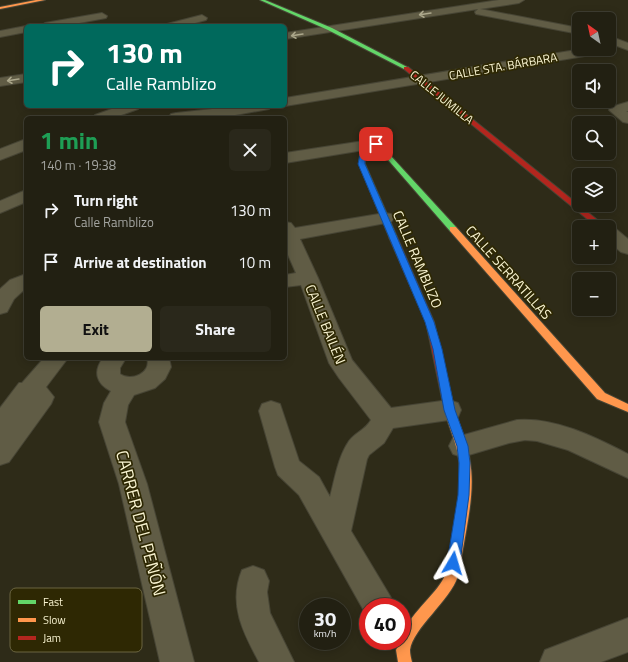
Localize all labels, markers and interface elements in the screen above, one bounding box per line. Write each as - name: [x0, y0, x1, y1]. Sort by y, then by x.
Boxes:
- one-way arrow: [419, 10, 432, 18]
- north arrow: [572, 12, 616, 56]
- map controls: [572, 12, 616, 316]
- text: 130 m: [106, 31, 183, 74]
- one-way arrow: [291, 31, 304, 39]
- icon: right: [40, 40, 92, 92]
- street label: CALLE STA. BÁRBARA: [447, 47, 559, 85]
- button: sound: [572, 64, 616, 108]
- street label: CALLE JUMILLA: [406, 65, 478, 129]
- text: Calle Ramblizo: [106, 70, 217, 97]
- one-way arrow: [7, 76, 20, 84]
- button: search: [572, 116, 616, 160]
- text: 1 min: [40, 122, 98, 158]
- pin: [359, 127, 393, 161]
- button: close: [229, 129, 271, 171]
- icon: arrive: [365, 133, 387, 155]
- text: 140 m · 19:38: [40, 155, 116, 175]
- button: layers: [572, 168, 616, 212]
- text: Turn right: [74, 189, 138, 212]
- icon: right: [40, 199, 62, 221]
- text: 130 m: [230, 199, 271, 222]
- street label: CALLE RAMBLIZO: [388, 207, 448, 311]
- text: Calle Ramblizo: [74, 212, 154, 232]
- street label: CALLE SERRATILLAS: [461, 220, 557, 324]
- button: +: [572, 220, 616, 264]
- icon: arrive: [40, 251, 62, 273]
- text: Arrive at destination: [74, 251, 207, 274]
- text: 10 m: [238, 251, 271, 274]
- button: −: [572, 272, 616, 316]
- street label: CALLE BAILÉN: [300, 281, 352, 367]
- button: Exit: [40, 306, 152, 352]
- button: Share: [160, 306, 271, 352]
- street label: CARRER DEL PEÑÓN: [109, 447, 173, 599]
- position arrow: [432, 542, 474, 584]
- legend: [10, 588, 142, 652]
- text: Fast: [43, 594, 63, 610]
- speed limit sign: 40: [359, 598, 411, 650]
- text: 30: [314, 603, 336, 634]
- text: Slow: [43, 612, 66, 628]
- text: km/h: [314, 626, 336, 641]
- text: Jam: [43, 630, 61, 646]

